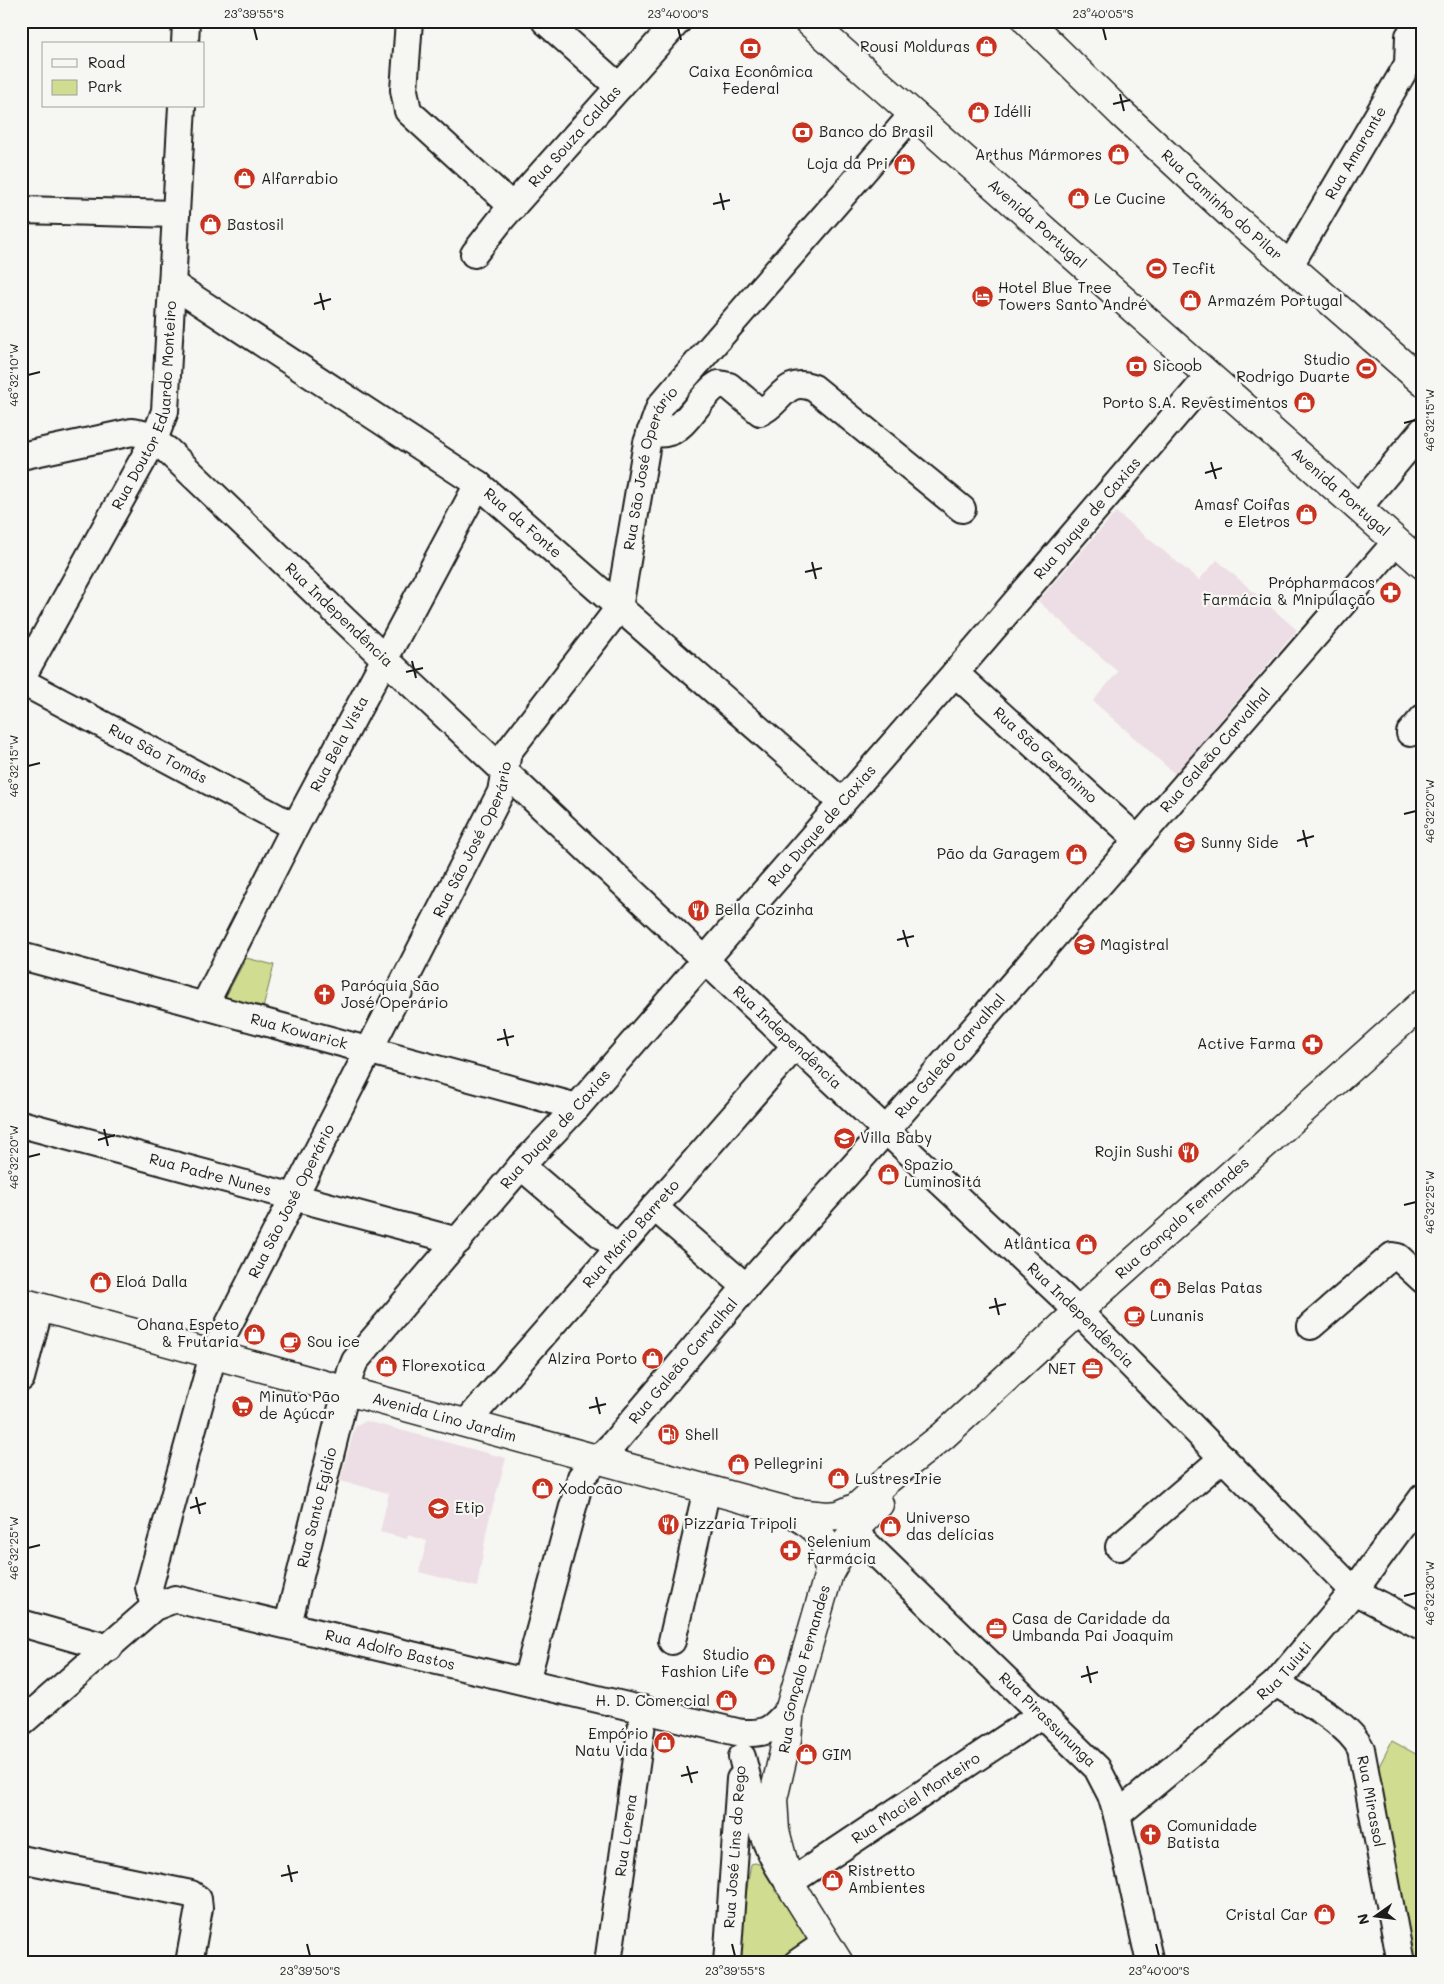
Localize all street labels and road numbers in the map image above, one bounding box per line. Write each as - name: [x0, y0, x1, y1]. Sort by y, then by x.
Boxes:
- street label: Rua Souza Caldas: [523, 81, 625, 191]
- street label: Rua Amarante: [1320, 102, 1390, 203]
- street label: Rua Caminho do Pilar: [1157, 144, 1287, 264]
- street label: Avenida Portugal: [984, 174, 1091, 272]
- street label: Rua Doutor Eduardo Monteiro: [106, 300, 180, 513]
- street label: Rua São José Operário: [618, 382, 682, 552]
- street label: Avenida Portugal: [1288, 442, 1395, 540]
- street label: Rua Duque de Caxias: [1029, 452, 1145, 583]
- street label: Rua da Fonte: [480, 483, 567, 562]
- street label: Rua Independência: [281, 558, 398, 671]
- street label: Rua Galeão Carvalhal: [1155, 683, 1274, 816]
- street label: Rua Bela Vista: [305, 692, 372, 795]
- street label: Rua São Gerônimo: [990, 702, 1102, 807]
- street label: Rua São Tomás: [105, 718, 211, 788]
- street label: Rua São José Operário: [427, 760, 515, 921]
- street label: Rua Duque de Caxias: [763, 760, 880, 890]
- street label: Rua Independência: [729, 981, 847, 1093]
- street label: Rua Galeão Carvalhal: [890, 989, 1009, 1122]
- street label: Rua Kowarick: [248, 1008, 350, 1053]
- street label: Rua Duque de Caxias: [495, 1065, 614, 1192]
- street label: Rua São José Operário: [243, 1120, 339, 1281]
- street label: Rua Padre Nunes: [147, 1148, 274, 1200]
- street label: Rua Gonçalo Fernandes: [1110, 1152, 1253, 1283]
- street label: Rua Mário Barreto: [577, 1175, 683, 1292]
- street label: Rua Independência: [1023, 1258, 1139, 1372]
- street label: Rua Galeão Carvalhal: [624, 1293, 742, 1428]
- street label: Avenida Lino Jardim: [371, 1387, 519, 1446]
- street label: Rua Santo Egidio: [291, 1445, 341, 1570]
- street label: Rua Gonçalo Fernandes: [773, 1582, 834, 1755]
- street label: Rua Adolfo Bastos: [323, 1624, 457, 1674]
- street label: Rua Tuiuti: [1252, 1637, 1316, 1704]
- street label: Rua Pirassununga: [995, 1667, 1101, 1771]
- street label: Rua Maciel Monteiro: [847, 1747, 984, 1848]
- street label: Rua Mirassol: [1353, 1754, 1390, 1849]
- street label: Rua José Lins do Rego: [718, 1765, 750, 1929]
- street label: Rua Lorena: [609, 1792, 641, 1878]

